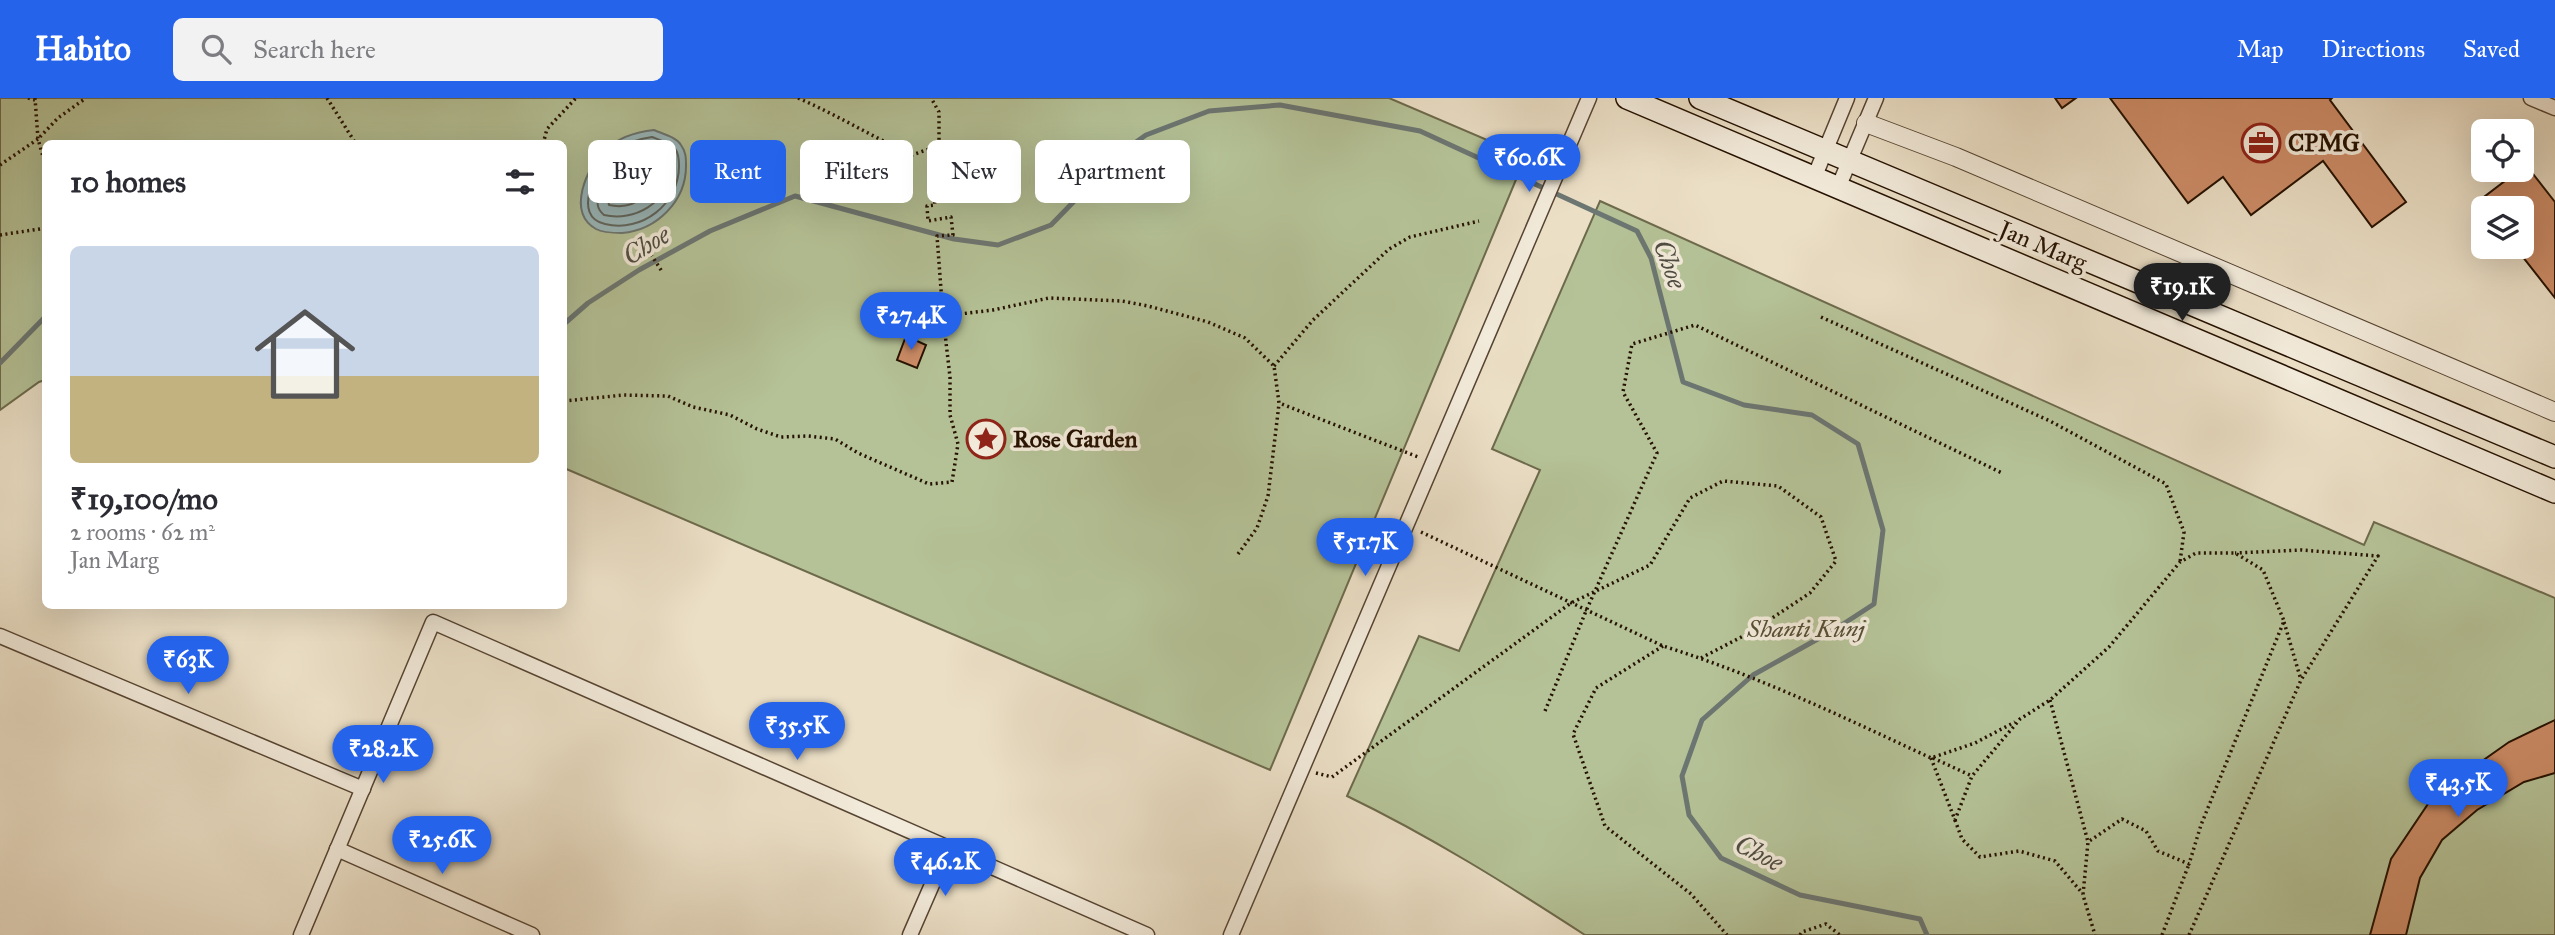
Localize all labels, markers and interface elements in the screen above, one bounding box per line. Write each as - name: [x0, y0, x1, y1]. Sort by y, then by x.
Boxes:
- search box: [173, 18, 663, 81]
- text: Habito: [35, 29, 131, 69]
- icon: search: [197, 30, 235, 68]
- text: Search here: [253, 33, 376, 65]
- text: Map: [2237, 34, 2284, 64]
- text: Directions: [2322, 34, 2425, 64]
- text: Saved: [2463, 34, 2520, 64]
- map controls: [2471, 119, 2534, 259]
- button: locate: [2471, 119, 2534, 182]
- office icon: CPMG: [2240, 122, 2282, 164]
- place label: CPMG: [2288, 128, 2360, 158]
- pin: ₹60.6K: [1472, 134, 1586, 194]
- chip: Buy: [588, 140, 676, 203]
- chip: Rent: [690, 140, 786, 203]
- chip: Filters: [800, 140, 913, 203]
- chip: New: [927, 140, 1021, 203]
- chip: Apartment: [1035, 140, 1190, 203]
- text: ₹60.6K: [1493, 143, 1565, 171]
- icon: filters: [501, 163, 539, 201]
- text: 10 homes: [70, 164, 186, 200]
- button: layers: [2471, 196, 2534, 259]
- street label: Jan Marg: [1992, 213, 2092, 278]
- water label: Choe: [617, 218, 677, 271]
- water label: Choe: [1647, 235, 1694, 294]
- pin: ₹19.1K: [2125, 264, 2239, 323]
- text: ₹19.1K: [2150, 272, 2214, 300]
- icon: home: [242, 291, 368, 417]
- pin: ₹27.4K: [854, 292, 968, 352]
- text: ₹27.4K: [876, 301, 946, 329]
- place icon: Rose Garden: [965, 418, 1007, 460]
- place label: Rose Garden: [1013, 424, 1137, 454]
- text: ₹19,100/mo: [70, 481, 218, 517]
- text: 2 rooms · 62 m²: [70, 518, 215, 546]
- pin: ₹51.7K: [1308, 518, 1422, 578]
- text: ₹51.7K: [1333, 527, 1397, 555]
- text: Jan Marg: [70, 546, 159, 574]
- park label: Shanti Kunj: [1746, 614, 1866, 644]
- pin: ₹63K: [147, 636, 229, 696]
- text: ₹63K: [163, 645, 213, 673]
- pin: ₹35.5K: [740, 702, 854, 762]
- text: ₹35.5K: [765, 711, 829, 739]
- pin: ₹28.2K: [326, 726, 440, 785]
- text: ₹28.2K: [348, 734, 418, 762]
- pin: ₹43.5K: [2401, 760, 2515, 819]
- text: ₹43.5K: [2425, 768, 2491, 796]
- pin: ₹25.6K: [385, 816, 499, 876]
- text: ₹25.6K: [408, 825, 476, 853]
- water label: Choe: [1730, 828, 1789, 879]
- pin: ₹46.2K: [888, 838, 1002, 898]
- text: ₹46.2K: [910, 847, 980, 875]

